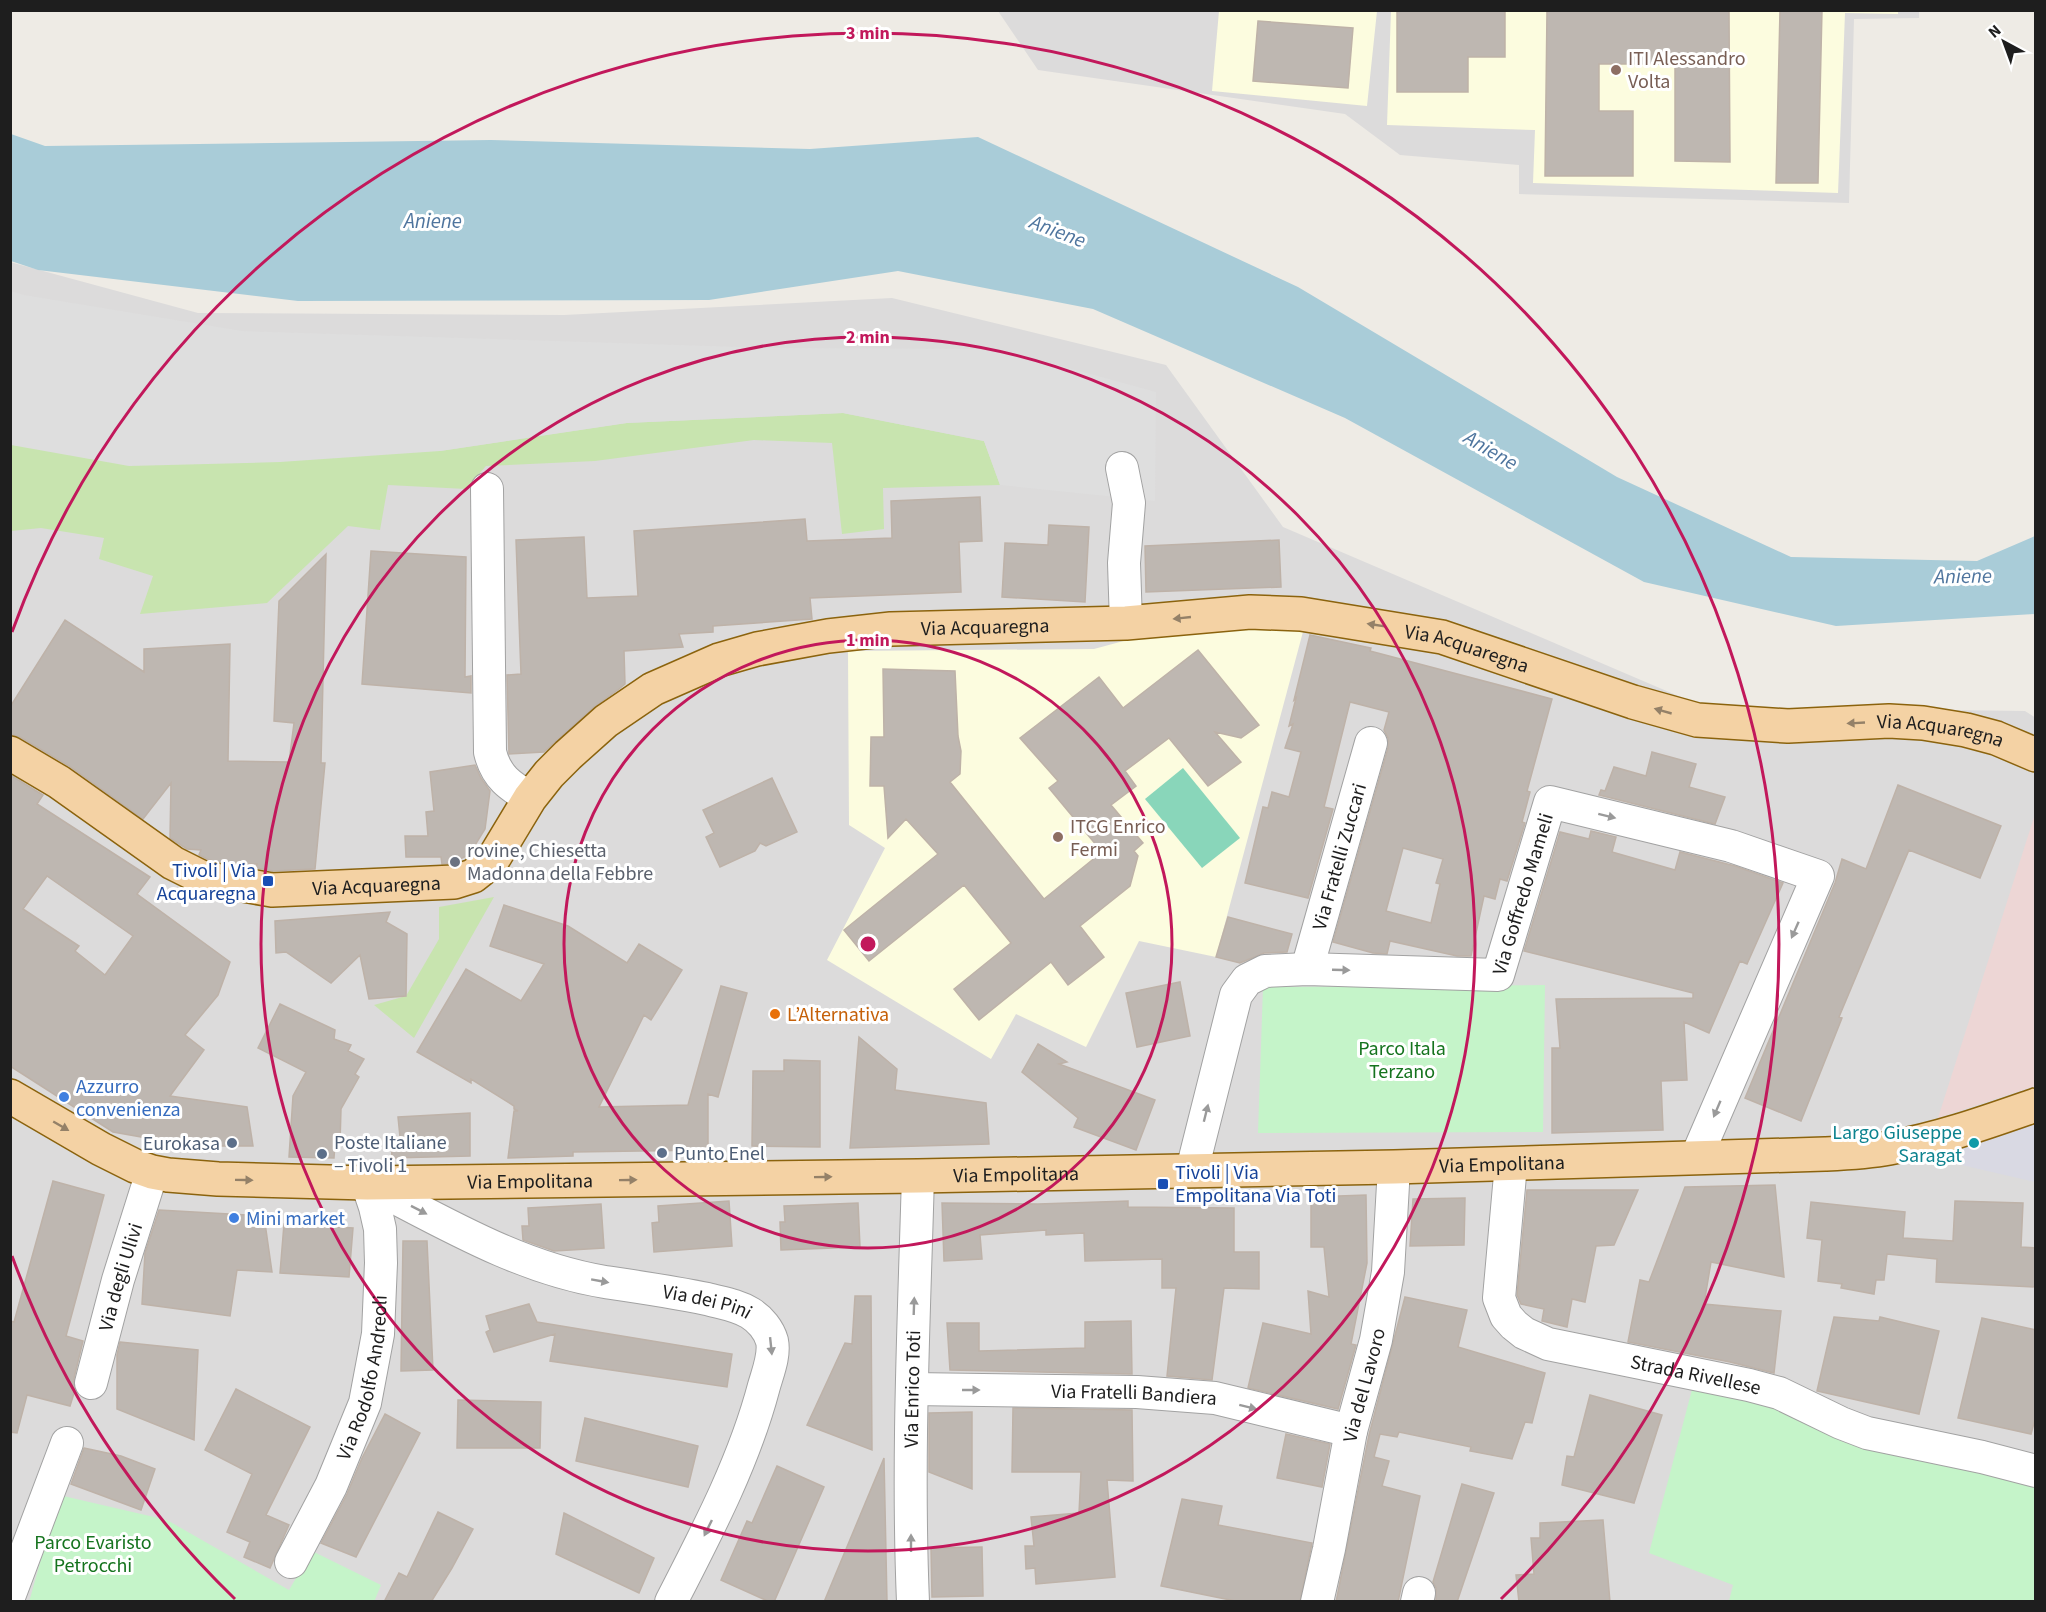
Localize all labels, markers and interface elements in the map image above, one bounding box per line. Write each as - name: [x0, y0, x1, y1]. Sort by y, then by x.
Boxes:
- north arrow: [1974, 12, 2034, 72]
- text: N: [1984, 20, 2006, 43]
- text: 3 min: [846, 21, 890, 46]
- place label: ITI Alessandro Volta: [1628, 45, 1746, 96]
- marker: ITI Alessandro Volta: [1609, 63, 1623, 77]
- water label: Aniene: [402, 206, 462, 236]
- water label: Aniene: [1024, 206, 1090, 255]
- text: 2 min: [846, 325, 890, 350]
- water label: Aniene: [1457, 422, 1524, 477]
- water label: Aniene: [1932, 560, 1992, 592]
- street label: Via Acquaregna: [921, 612, 1050, 643]
- one-way arrow: [1172, 613, 1191, 623]
- street label: Via Acquaregna: [1403, 618, 1532, 681]
- one-way arrow: [1366, 620, 1385, 629]
- text: 1 min: [846, 628, 890, 653]
- one-way arrow: [1654, 706, 1672, 715]
- street label: Via Acquaregna: [1876, 708, 2008, 755]
- one-way arrow: [1847, 719, 1866, 728]
- street label: Via Fratelli Zuccari: [1306, 780, 1374, 933]
- street label: Via Goffredo Mameli: [1486, 810, 1561, 979]
- one-way arrow: [1598, 811, 1616, 821]
- place label: ITCG Enrico Fermi: [1070, 813, 1166, 864]
- marker: ITCG Enrico Fermi: [1051, 830, 1065, 844]
- place label: rovine, Chiesetta Madonna della Febbre: [467, 837, 653, 888]
- marker: rovine, Chiesetta Madonna della Febbre: [448, 855, 462, 869]
- place label: Tivoli | Via Acquaregna: [157, 857, 256, 908]
- street label: Via Acquaregna: [312, 870, 441, 903]
- marker: Tivoli | Via Acquaregna: [261, 874, 275, 888]
- one-way arrow: [1790, 921, 1799, 939]
- centre of rings: [858, 934, 878, 954]
- one-way arrow: [1331, 965, 1350, 974]
- place label: L’Alternativa: [787, 1001, 889, 1029]
- marker: L’Alternativa: [768, 1007, 782, 1021]
- park label: Parco Itala Terzano: [1358, 1035, 1446, 1086]
- place label: Azzurro convenienza: [76, 1073, 181, 1124]
- marker: Azzurro convenienza: [57, 1090, 71, 1104]
- one-way arrow: [1712, 1100, 1722, 1118]
- one-way arrow: [1202, 1104, 1211, 1122]
- place label: Largo Giuseppe Saragat: [1832, 1119, 1962, 1170]
- one-way arrow: [53, 1120, 69, 1131]
- place label: Poste Italiane – Tivoli 1: [334, 1129, 447, 1180]
- place label: Eurokasa: [143, 1130, 220, 1158]
- marker: Eurokasa: [225, 1136, 239, 1150]
- marker: Largo Giuseppe Saragat: [1967, 1136, 1981, 1150]
- place label: Punto Enel: [674, 1140, 765, 1168]
- marker: Punto Enel: [655, 1146, 669, 1160]
- marker: Poste Italiane – Tivoli 1: [315, 1147, 329, 1161]
- street label: Via Empolitana: [1439, 1149, 1565, 1181]
- place label: Tivoli | Via Empolitana Via Toti: [1175, 1159, 1336, 1210]
- street label: Via Empolitana: [953, 1160, 1079, 1190]
- street label: Via Empolitana: [467, 1167, 593, 1197]
- one-way arrow: [814, 1173, 833, 1182]
- one-way arrow: [235, 1175, 254, 1185]
- one-way arrow: [619, 1175, 638, 1185]
- marker: Tivoli | Via Empolitana Via Toti: [1156, 1177, 1170, 1191]
- place label: Mini market: [246, 1205, 345, 1233]
- one-way arrow: [411, 1205, 428, 1215]
- marker: Mini market: [227, 1211, 241, 1225]
- street label: Via degli Ulivi: [92, 1220, 150, 1334]
- one-way arrow: [590, 1277, 609, 1286]
- street label: Via dei Pini: [660, 1278, 757, 1326]
- street label: Via Rodolfo Andreoli: [330, 1295, 395, 1464]
- one-way arrow: [910, 1297, 919, 1316]
- street label: Via del Lavoro: [1336, 1326, 1393, 1444]
- street label: Via Enrico Toti: [898, 1330, 928, 1448]
- one-way arrow: [766, 1336, 776, 1355]
- street label: Strada Rivellese: [1628, 1348, 1764, 1403]
- street label: Via Fratelli Bandiera: [1051, 1378, 1218, 1413]
- one-way arrow: [961, 1385, 980, 1395]
- one-way arrow: [1239, 1402, 1258, 1412]
- one-way arrow: [704, 1520, 713, 1537]
- park label: Parco Evaristo Petrocchi: [34, 1529, 152, 1580]
- one-way arrow: [906, 1534, 916, 1553]

